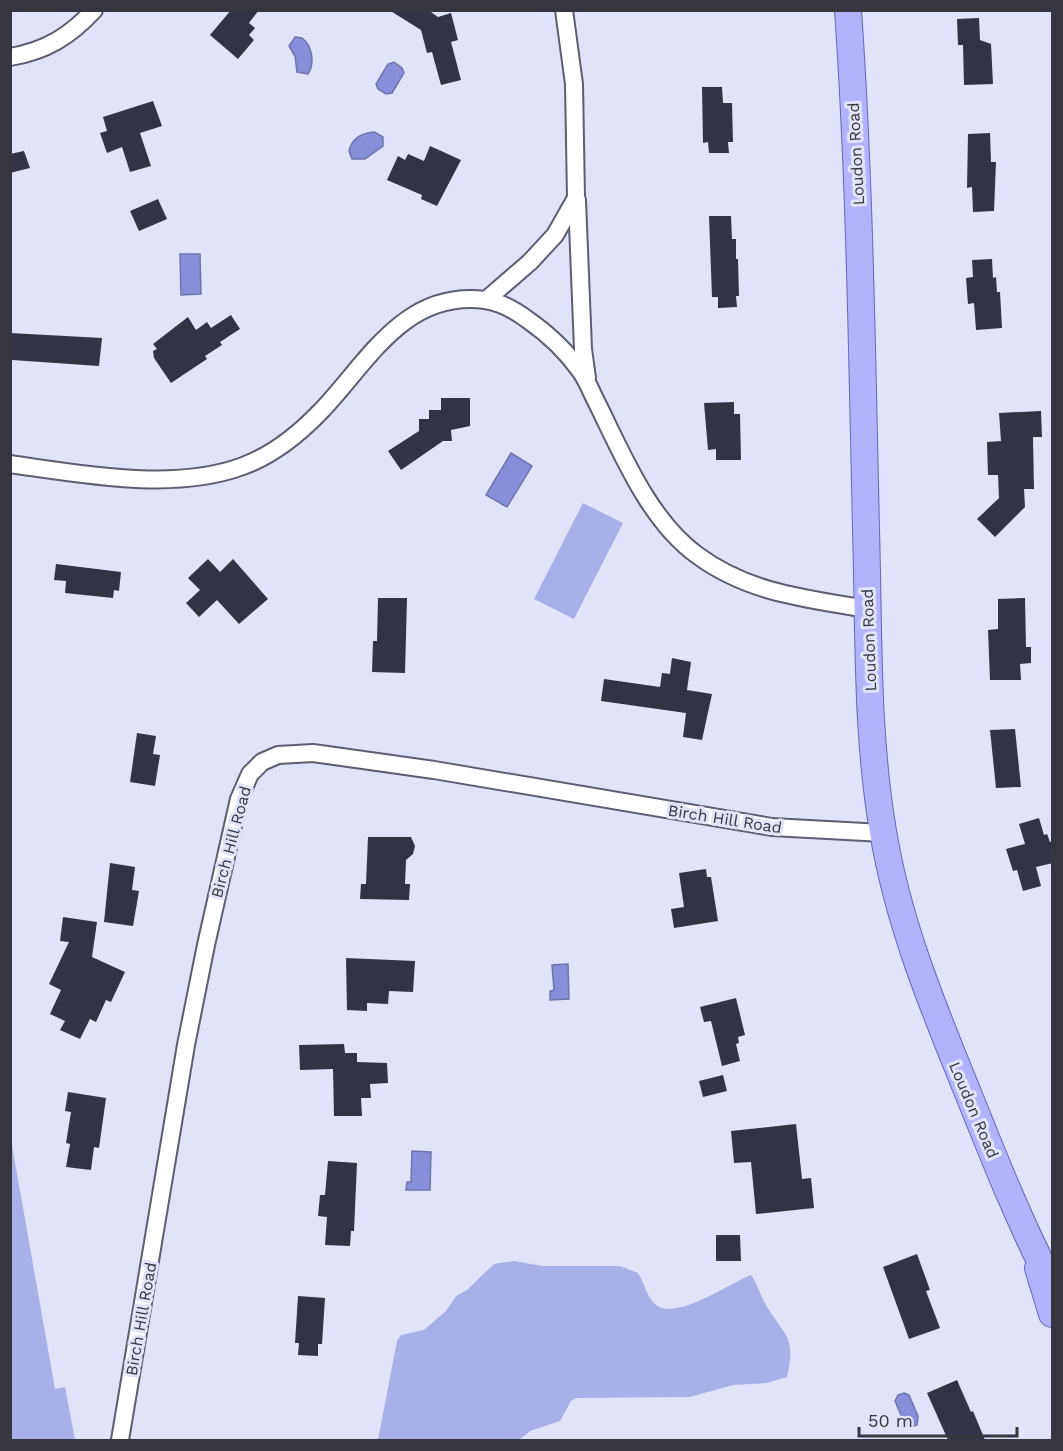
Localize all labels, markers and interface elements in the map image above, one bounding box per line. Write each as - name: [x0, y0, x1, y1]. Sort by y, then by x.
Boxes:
- street label: Loudon Road: [844, 102, 868, 206]
- street label: Loudon Road: [858, 588, 880, 692]
- street label: Birch Hill Road: [207, 784, 255, 900]
- street label: Birch Hill Road: [667, 801, 783, 837]
- street label: Loudon Road: [945, 1059, 1003, 1161]
- street label: Birch Hill Road: [122, 1261, 160, 1377]
- scale bar: [859, 1400, 1016, 1438]
- text: 50 m: [868, 1410, 913, 1431]

